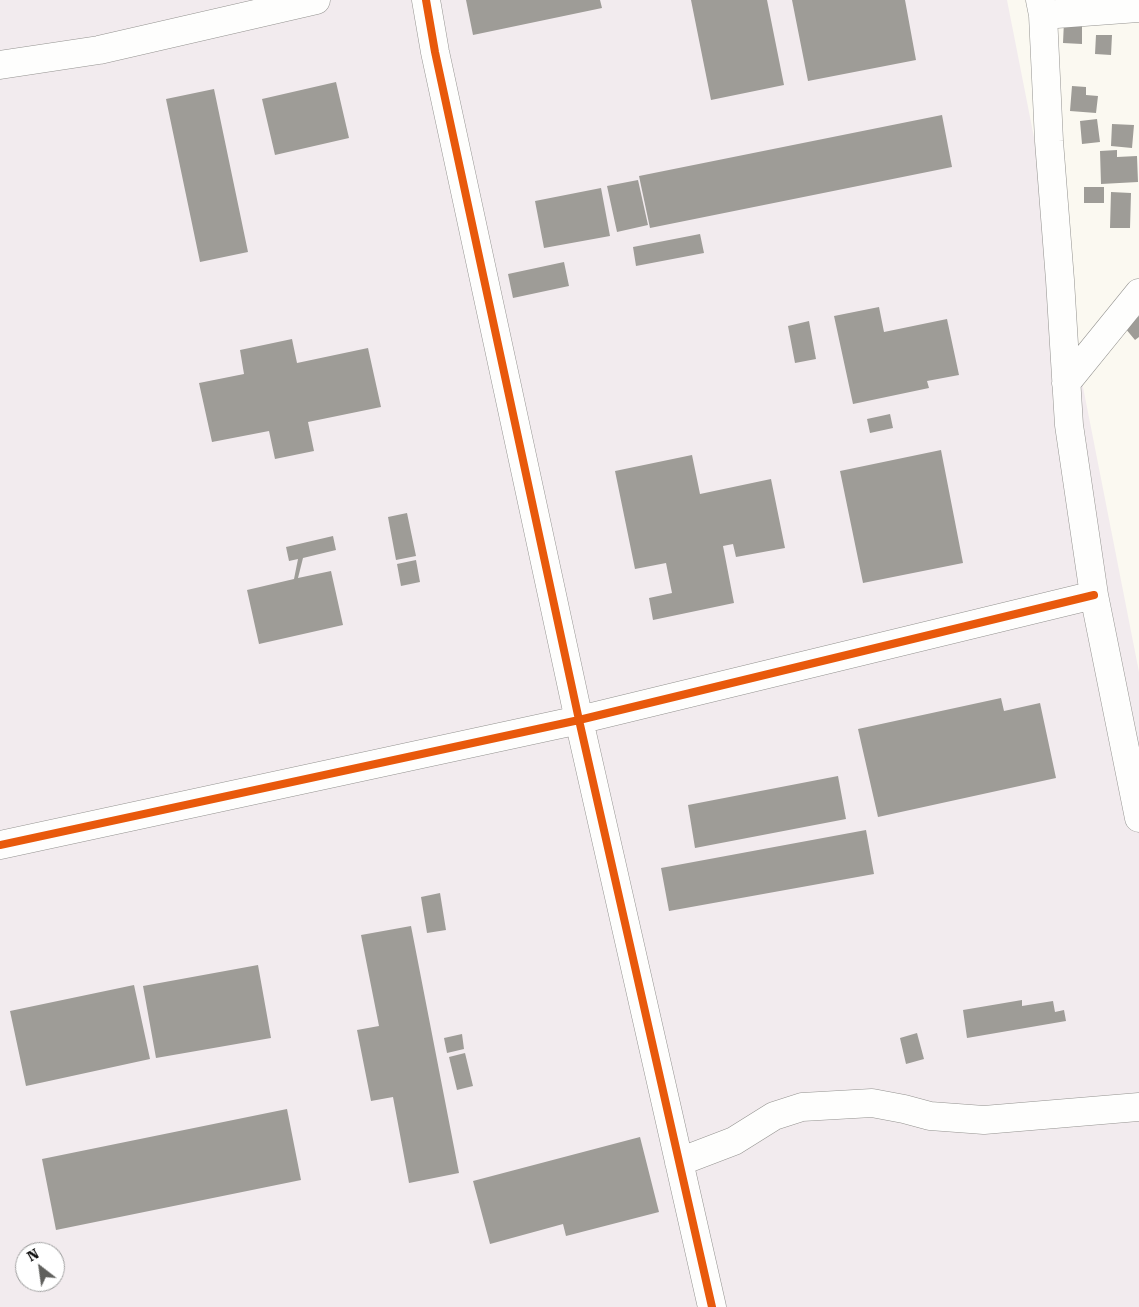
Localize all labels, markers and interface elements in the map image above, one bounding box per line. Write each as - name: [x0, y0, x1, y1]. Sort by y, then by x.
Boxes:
- north arrow: [15, 1242, 65, 1292]
- text: N: [24, 1245, 42, 1264]

